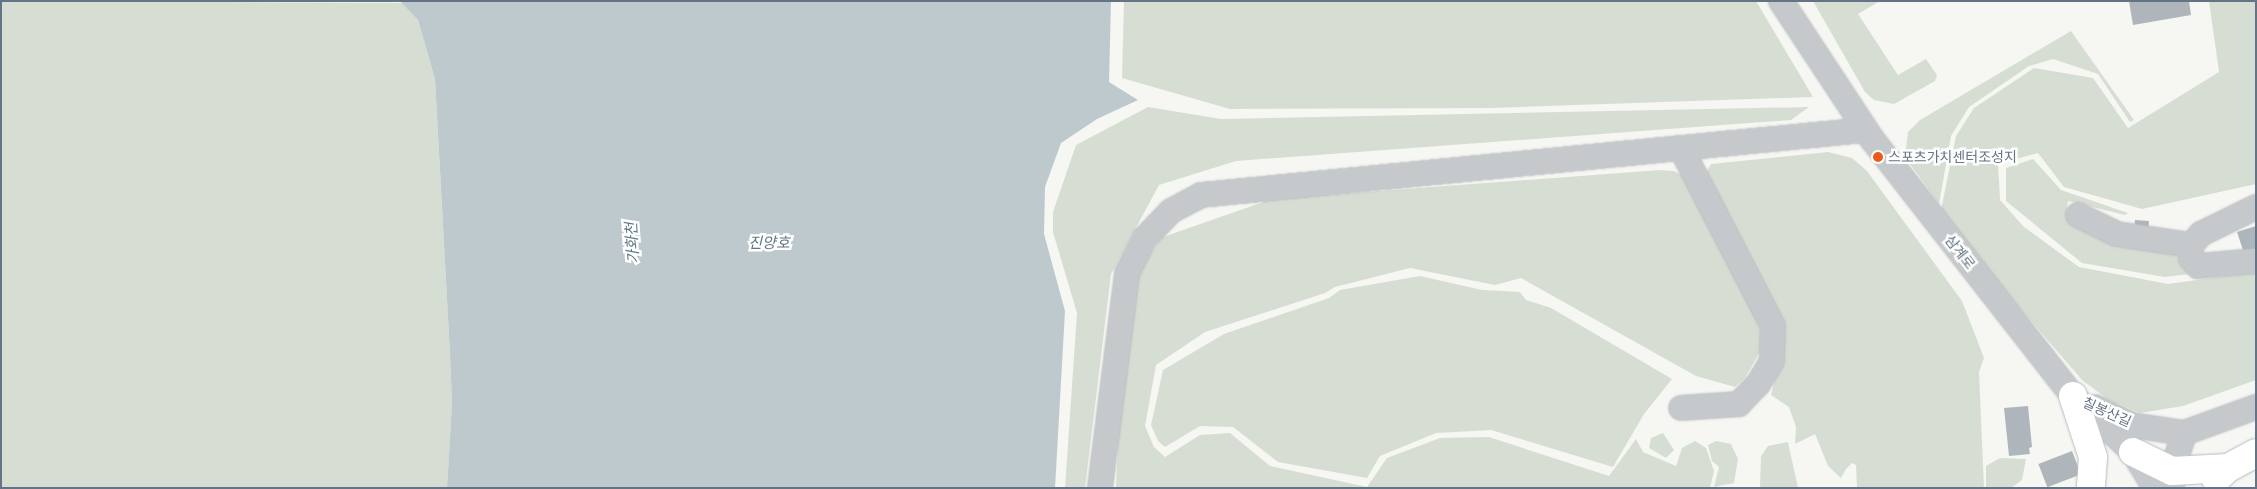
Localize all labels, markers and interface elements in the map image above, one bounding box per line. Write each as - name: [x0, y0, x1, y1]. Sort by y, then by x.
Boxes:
- place label: 스포츠가치센터조성지: [1888, 149, 2017, 165]
- marker: 스포츠가치센터조성지: [1872, 151, 1884, 163]
- water label: 가화천: [623, 222, 643, 264]
- street label: 삼계로: [1941, 232, 1979, 272]
- water label: 진양호: [748, 235, 790, 253]
- street label: 칠봉산길: [2080, 394, 2134, 430]

